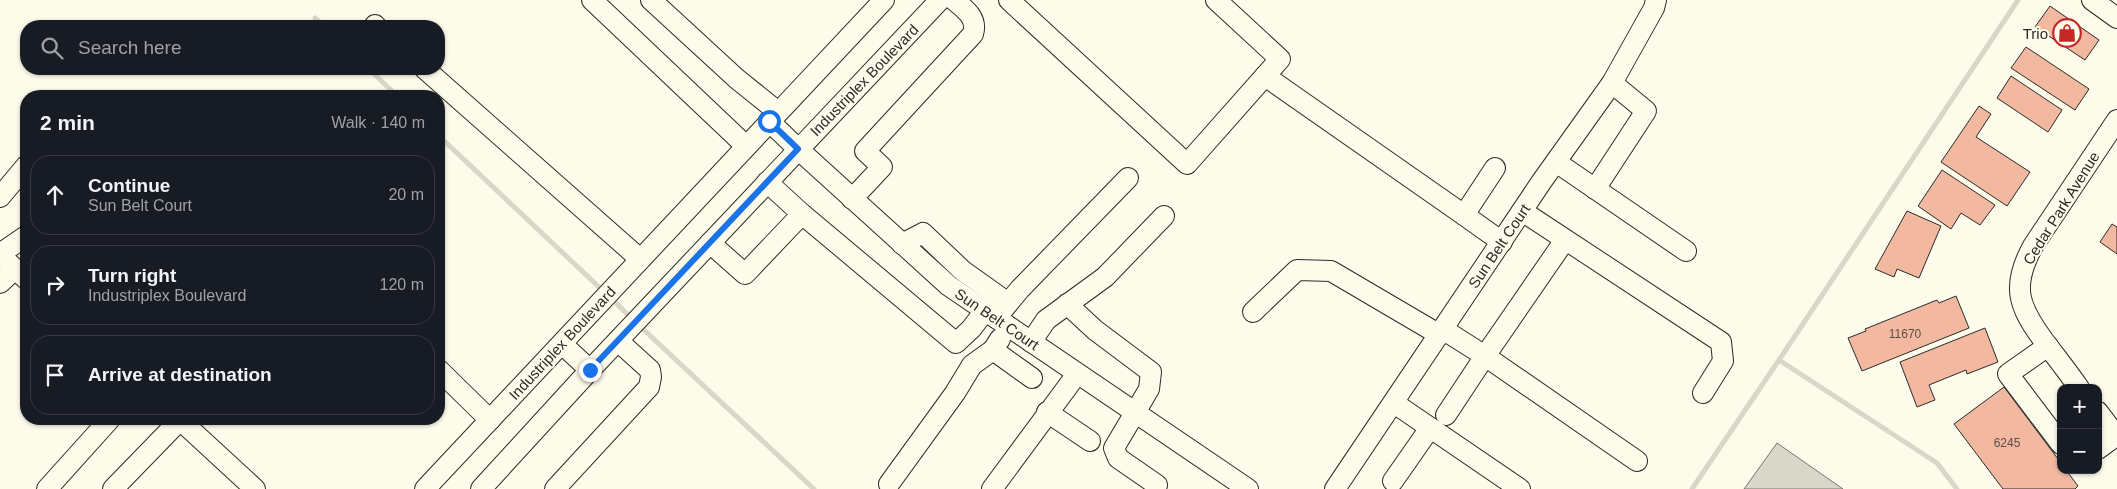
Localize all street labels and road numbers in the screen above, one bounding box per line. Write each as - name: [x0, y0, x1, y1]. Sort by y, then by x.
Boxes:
- street label: Industriplex Boulevard: [806, 21, 922, 139]
- street label: Cedar Park Avenue: [2019, 148, 2103, 268]
- street label: Sun Belt Court: [1465, 200, 1534, 291]
- street label: Industriplex Boulevard: [505, 283, 619, 403]
- street label: Sun Belt Court: [952, 285, 1043, 354]

